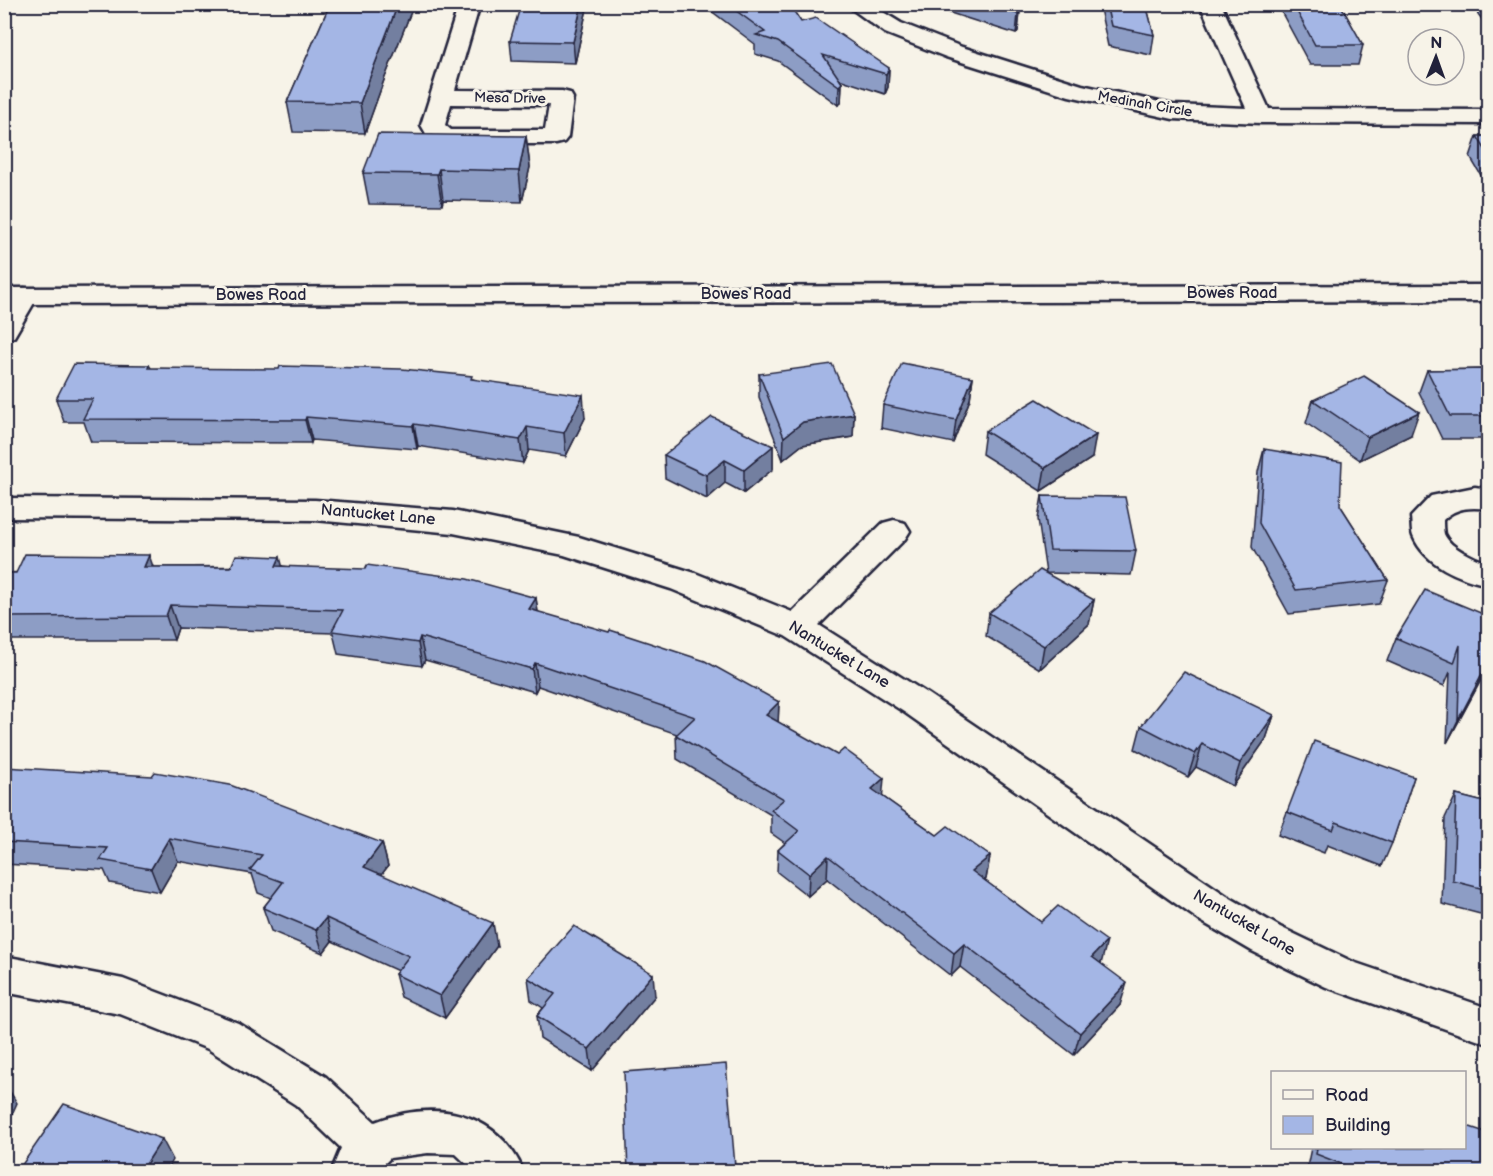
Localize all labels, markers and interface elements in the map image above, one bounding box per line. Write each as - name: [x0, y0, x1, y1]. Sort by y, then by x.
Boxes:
- north arrow: [1406, 27, 1466, 87]
- text: N: [1430, 34, 1442, 53]
- street label: Medinah Circle: [1096, 87, 1194, 121]
- street label: Mesa Drive: [474, 89, 546, 107]
- street label: Bowes Road: [1187, 284, 1278, 303]
- street label: Bowes Road: [701, 285, 792, 304]
- street label: Bowes Road: [216, 286, 307, 305]
- street label: Nantucket Lane: [320, 501, 437, 530]
- street label: Nantucket Lane: [785, 617, 894, 693]
- street label: Nantucket Lane: [1189, 886, 1299, 960]
- legend: [1271, 1071, 1466, 1149]
- text: Road: [1325, 1085, 1369, 1106]
- text: Building: [1325, 1115, 1391, 1136]

